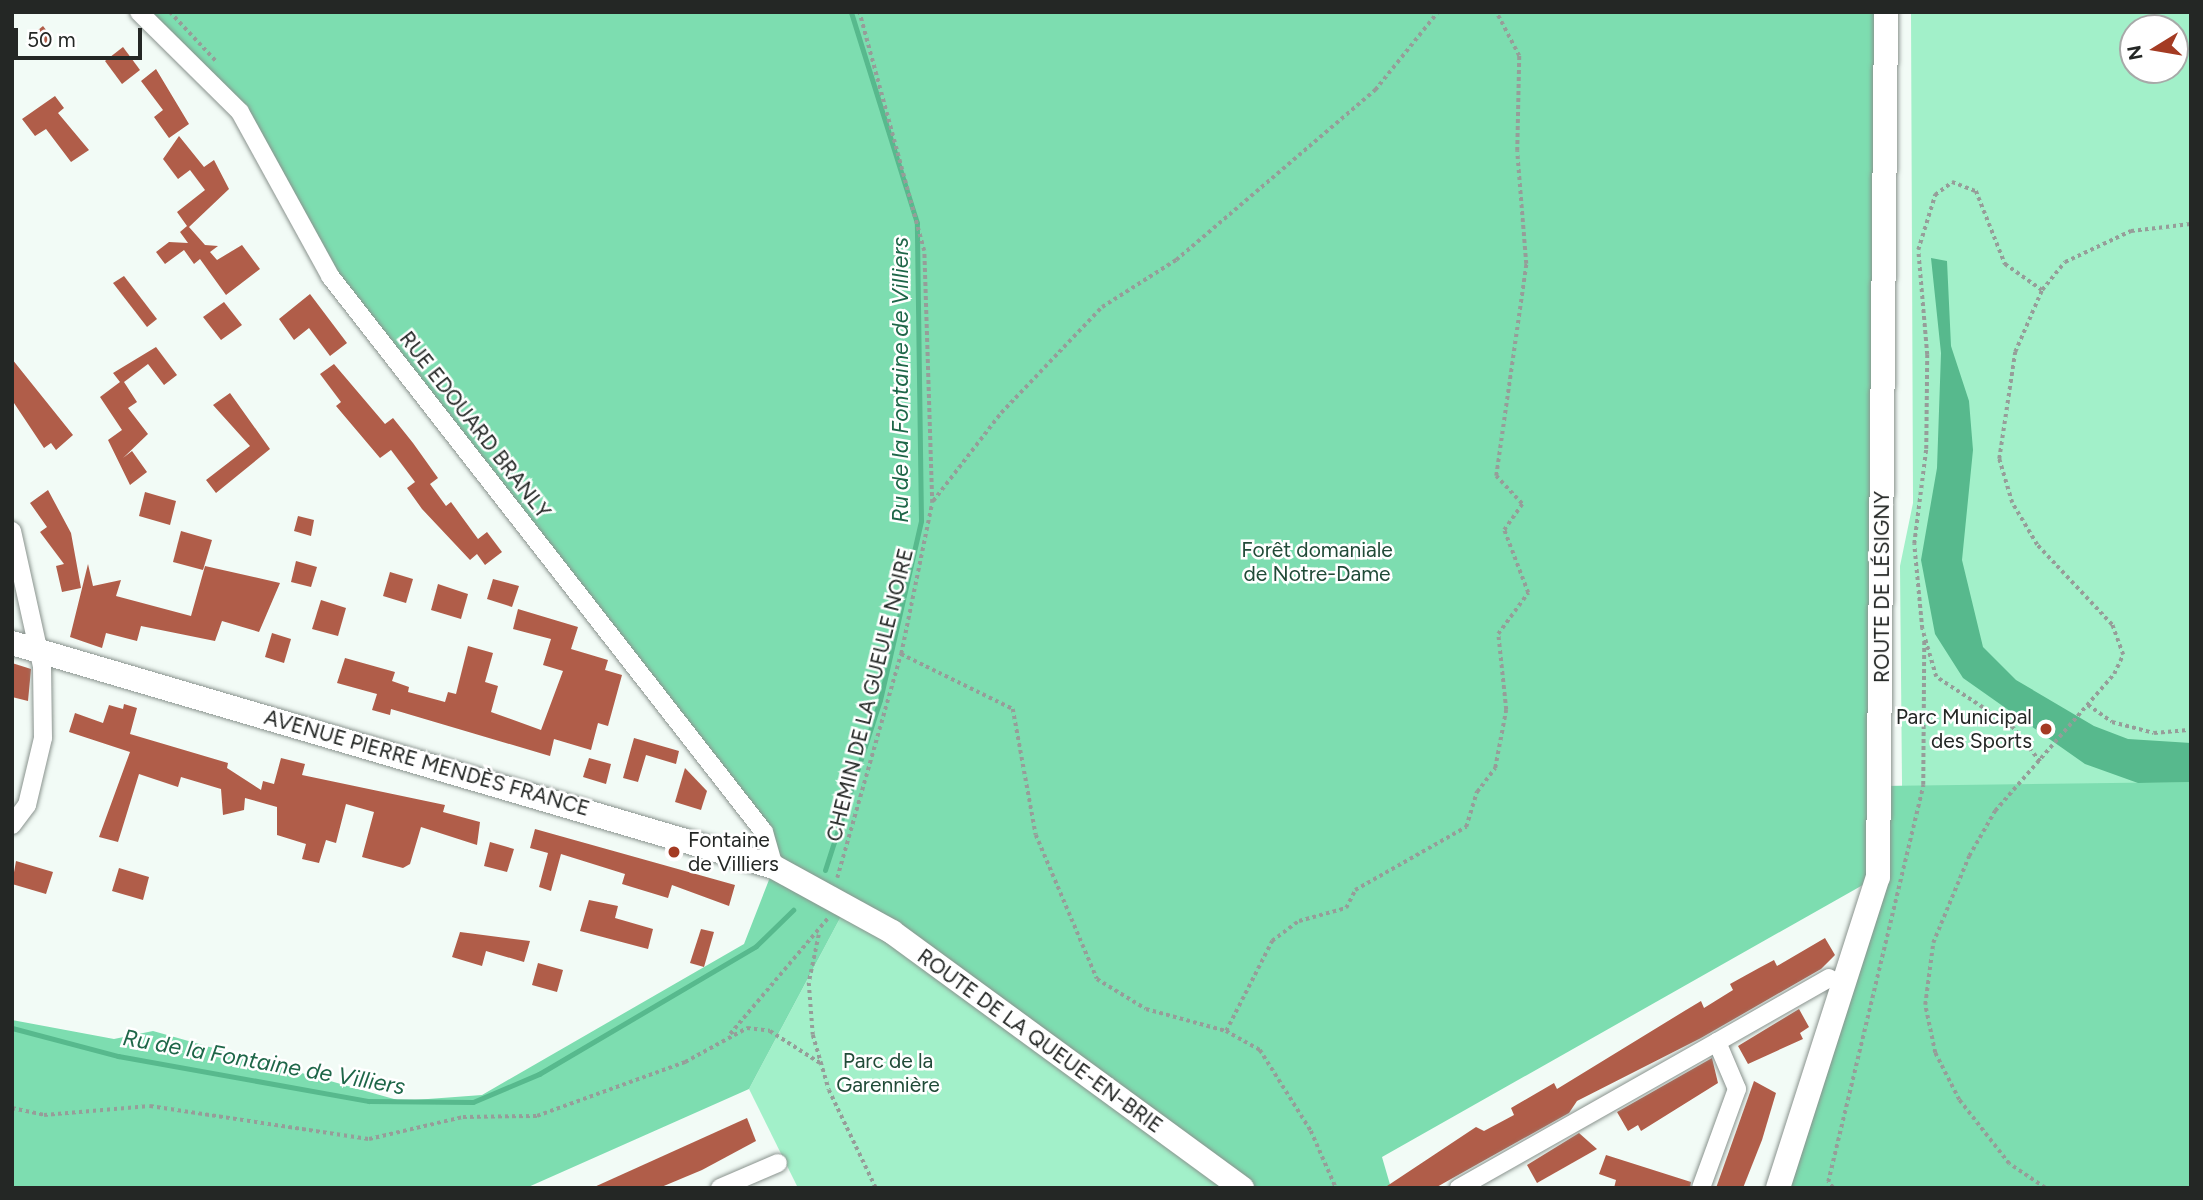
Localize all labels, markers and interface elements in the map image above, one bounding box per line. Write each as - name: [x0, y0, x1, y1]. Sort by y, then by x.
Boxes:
- scale bar: [18, 14, 145, 58]
- north arrow: [2119, 14, 2189, 84]
- text: 50 m: [27, 27, 76, 52]
- text: N: [2122, 43, 2148, 62]
- water label: Ru de la Fontaine de Villiers: [886, 237, 914, 523]
- street label: RUE EDOUARD BRANLY: [394, 326, 556, 524]
- street label: ROUTE DE LÉSIGNY: [1869, 491, 1895, 683]
- park label: Forêt domaniale de Notre-Dame: [1241, 537, 1393, 587]
- street label: CHEMIN DE LA GUEULE NOIRE: [821, 546, 919, 844]
- street label: AVENUE PIERRE MENDÈS FRANCE: [261, 704, 593, 822]
- place label: Parc Municipal des Sports: [1896, 704, 2032, 754]
- marker: Parc Municipal des Sports: [2038, 721, 2054, 737]
- place label: Fontaine de Villiers: [688, 827, 779, 877]
- marker: Fontaine de Villiers: [666, 844, 682, 860]
- street label: ROUTE DE LA QUEUE-EN-BRIE: [912, 944, 1168, 1138]
- water label: Ru de la Fontaine de Villiers: [121, 1024, 407, 1100]
- park label: Parc de la Garennière: [836, 1048, 940, 1098]

